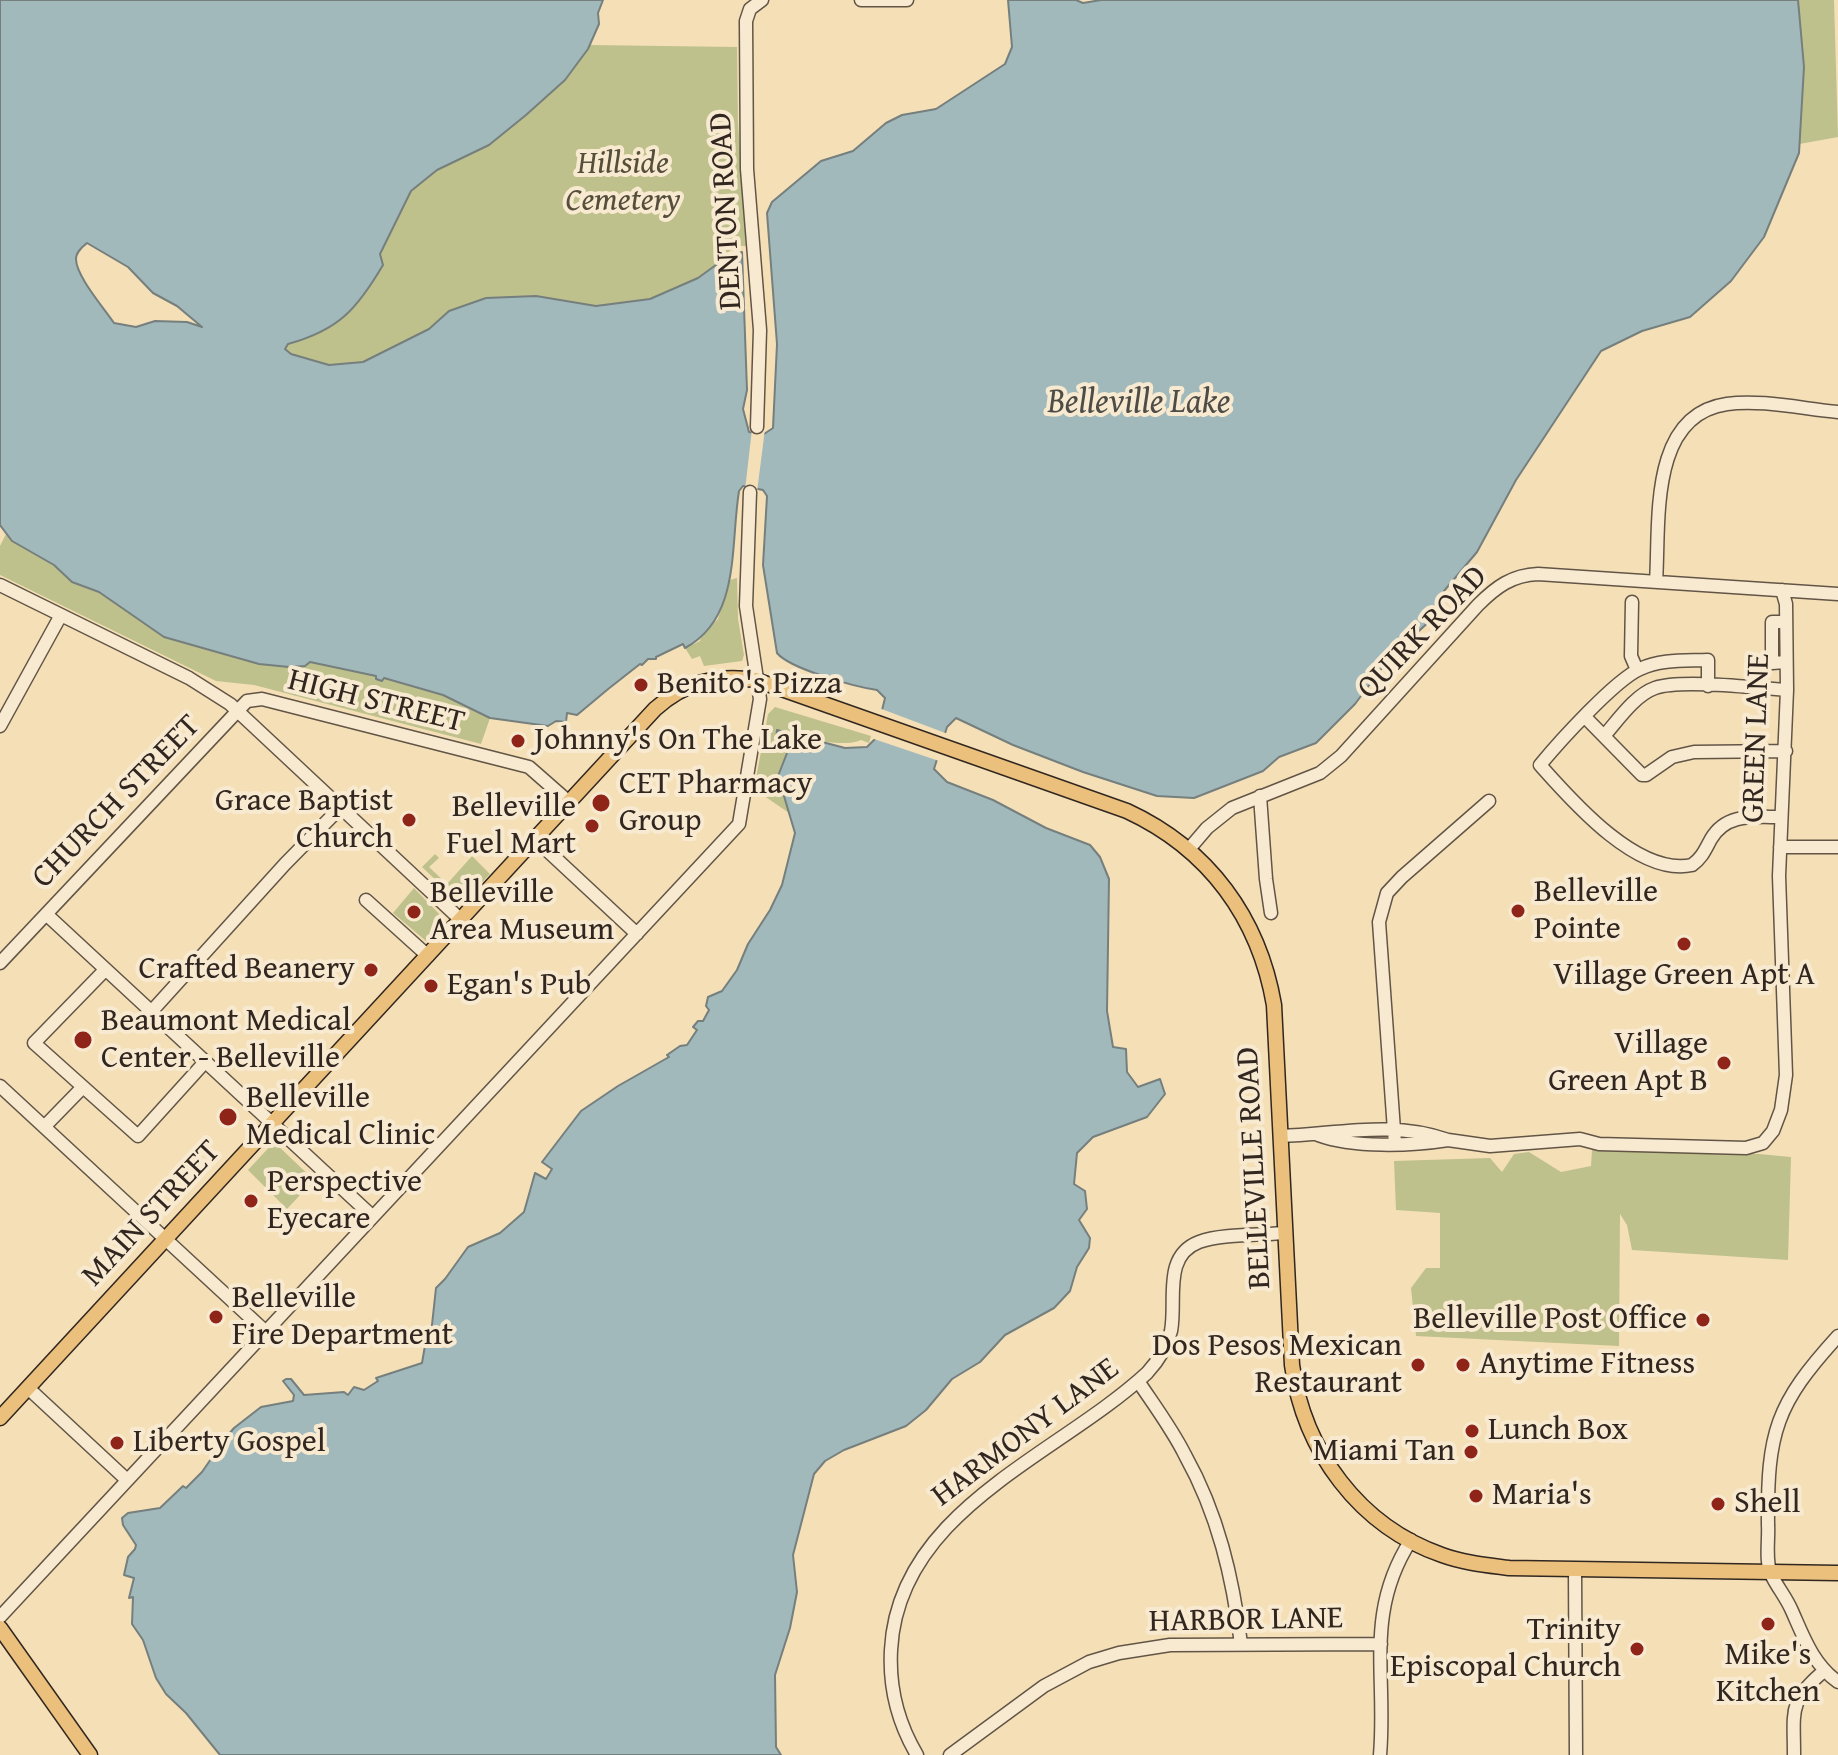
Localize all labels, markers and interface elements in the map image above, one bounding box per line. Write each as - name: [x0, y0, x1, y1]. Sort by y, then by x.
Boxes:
- street label: DENTON ROAD: [703, 111, 751, 311]
- park label: Hillside Cemetery: [566, 146, 680, 221]
- water label: Belleville Lake: [1047, 383, 1231, 423]
- street label: QUIRK ROAD: [1350, 558, 1496, 708]
- street label: GREEN LANE: [1735, 653, 1779, 823]
- street label: HIGH STREET: [284, 662, 468, 742]
- place label: Benito's Pizza: [657, 666, 842, 704]
- marker: Benito's Pizza: [632, 676, 650, 694]
- street label: CHURCH STREET: [25, 707, 209, 897]
- place label: Johnny's On The Lake: [534, 722, 822, 760]
- marker: Johnny's On The Lake: [509, 732, 527, 750]
- place label: CET Pharmacy Group: [619, 766, 812, 841]
- place label: Grace Baptist Church: [215, 783, 393, 858]
- place label: Belleville Fuel Mart: [446, 789, 576, 864]
- marker: CET Pharmacy Group: [590, 792, 612, 814]
- marker: Grace Baptist Church: [400, 811, 418, 829]
- marker: Belleville Fuel Mart: [583, 817, 601, 835]
- place label: Belleville Pointe: [1534, 874, 1658, 949]
- place label: Belleville Area Museum: [430, 875, 614, 950]
- marker: Belleville Pointe: [1509, 902, 1527, 920]
- marker: Belleville Area Museum: [405, 903, 423, 921]
- marker: Village Green Apt A: [1675, 935, 1693, 953]
- place label: Crafted Beanery: [139, 951, 355, 989]
- place label: Village Green Apt A: [1553, 957, 1815, 995]
- marker: Crafted Beanery: [362, 961, 380, 979]
- place label: Egan's Pub: [447, 967, 591, 1005]
- marker: Egan's Pub: [422, 977, 440, 995]
- place label: Beaumont Medical Center - Belleville: [101, 1003, 351, 1078]
- place label: Village Green Apt B: [1548, 1026, 1708, 1101]
- marker: Beaumont Medical Center - Belleville: [72, 1029, 94, 1051]
- street label: BELLEVILLE ROAD: [1229, 1046, 1281, 1290]
- marker: Village Green Apt B: [1715, 1054, 1733, 1072]
- place label: Belleville Medical Clinic: [246, 1080, 435, 1155]
- marker: Belleville Medical Clinic: [217, 1106, 239, 1128]
- street label: MAIN STREET: [75, 1133, 229, 1295]
- place label: Perspective Eyecare: [267, 1164, 422, 1239]
- marker: Perspective Eyecare: [242, 1192, 260, 1210]
- place label: Belleville Fire Department: [232, 1280, 453, 1355]
- place label: Belleville Post Office: [1413, 1301, 1687, 1339]
- marker: Belleville Fire Department: [207, 1308, 225, 1326]
- marker: Belleville Post Office: [1694, 1311, 1712, 1329]
- place label: Dos Pesos Mexican Restaurant: [1152, 1328, 1402, 1403]
- place label: Anytime Fitness: [1479, 1346, 1695, 1384]
- street label: HARMONY LANE: [925, 1350, 1127, 1516]
- marker: Dos Pesos Mexican Restaurant: [1409, 1356, 1427, 1374]
- marker: Anytime Fitness: [1454, 1356, 1472, 1374]
- place label: Lunch Box: [1488, 1412, 1628, 1450]
- marker: Lunch Box: [1463, 1422, 1481, 1440]
- place label: Liberty Gospel: [133, 1424, 326, 1462]
- place label: Miami Tan: [1313, 1433, 1455, 1471]
- marker: Liberty Gospel: [108, 1434, 126, 1452]
- marker: Miami Tan: [1462, 1443, 1480, 1461]
- place label: Maria's: [1492, 1477, 1592, 1515]
- place label: Shell: [1734, 1485, 1801, 1523]
- marker: Maria's: [1467, 1487, 1485, 1505]
- marker: Shell: [1709, 1495, 1727, 1513]
- street label: HARBOR LANE: [1149, 1600, 1343, 1642]
- place label: Trinity Episcopal Church: [1390, 1612, 1621, 1687]
- marker: Mike's Kitchen: [1759, 1615, 1777, 1633]
- place label: Mike's Kitchen: [1716, 1637, 1820, 1712]
- marker: Trinity Episcopal Church: [1628, 1640, 1646, 1658]

